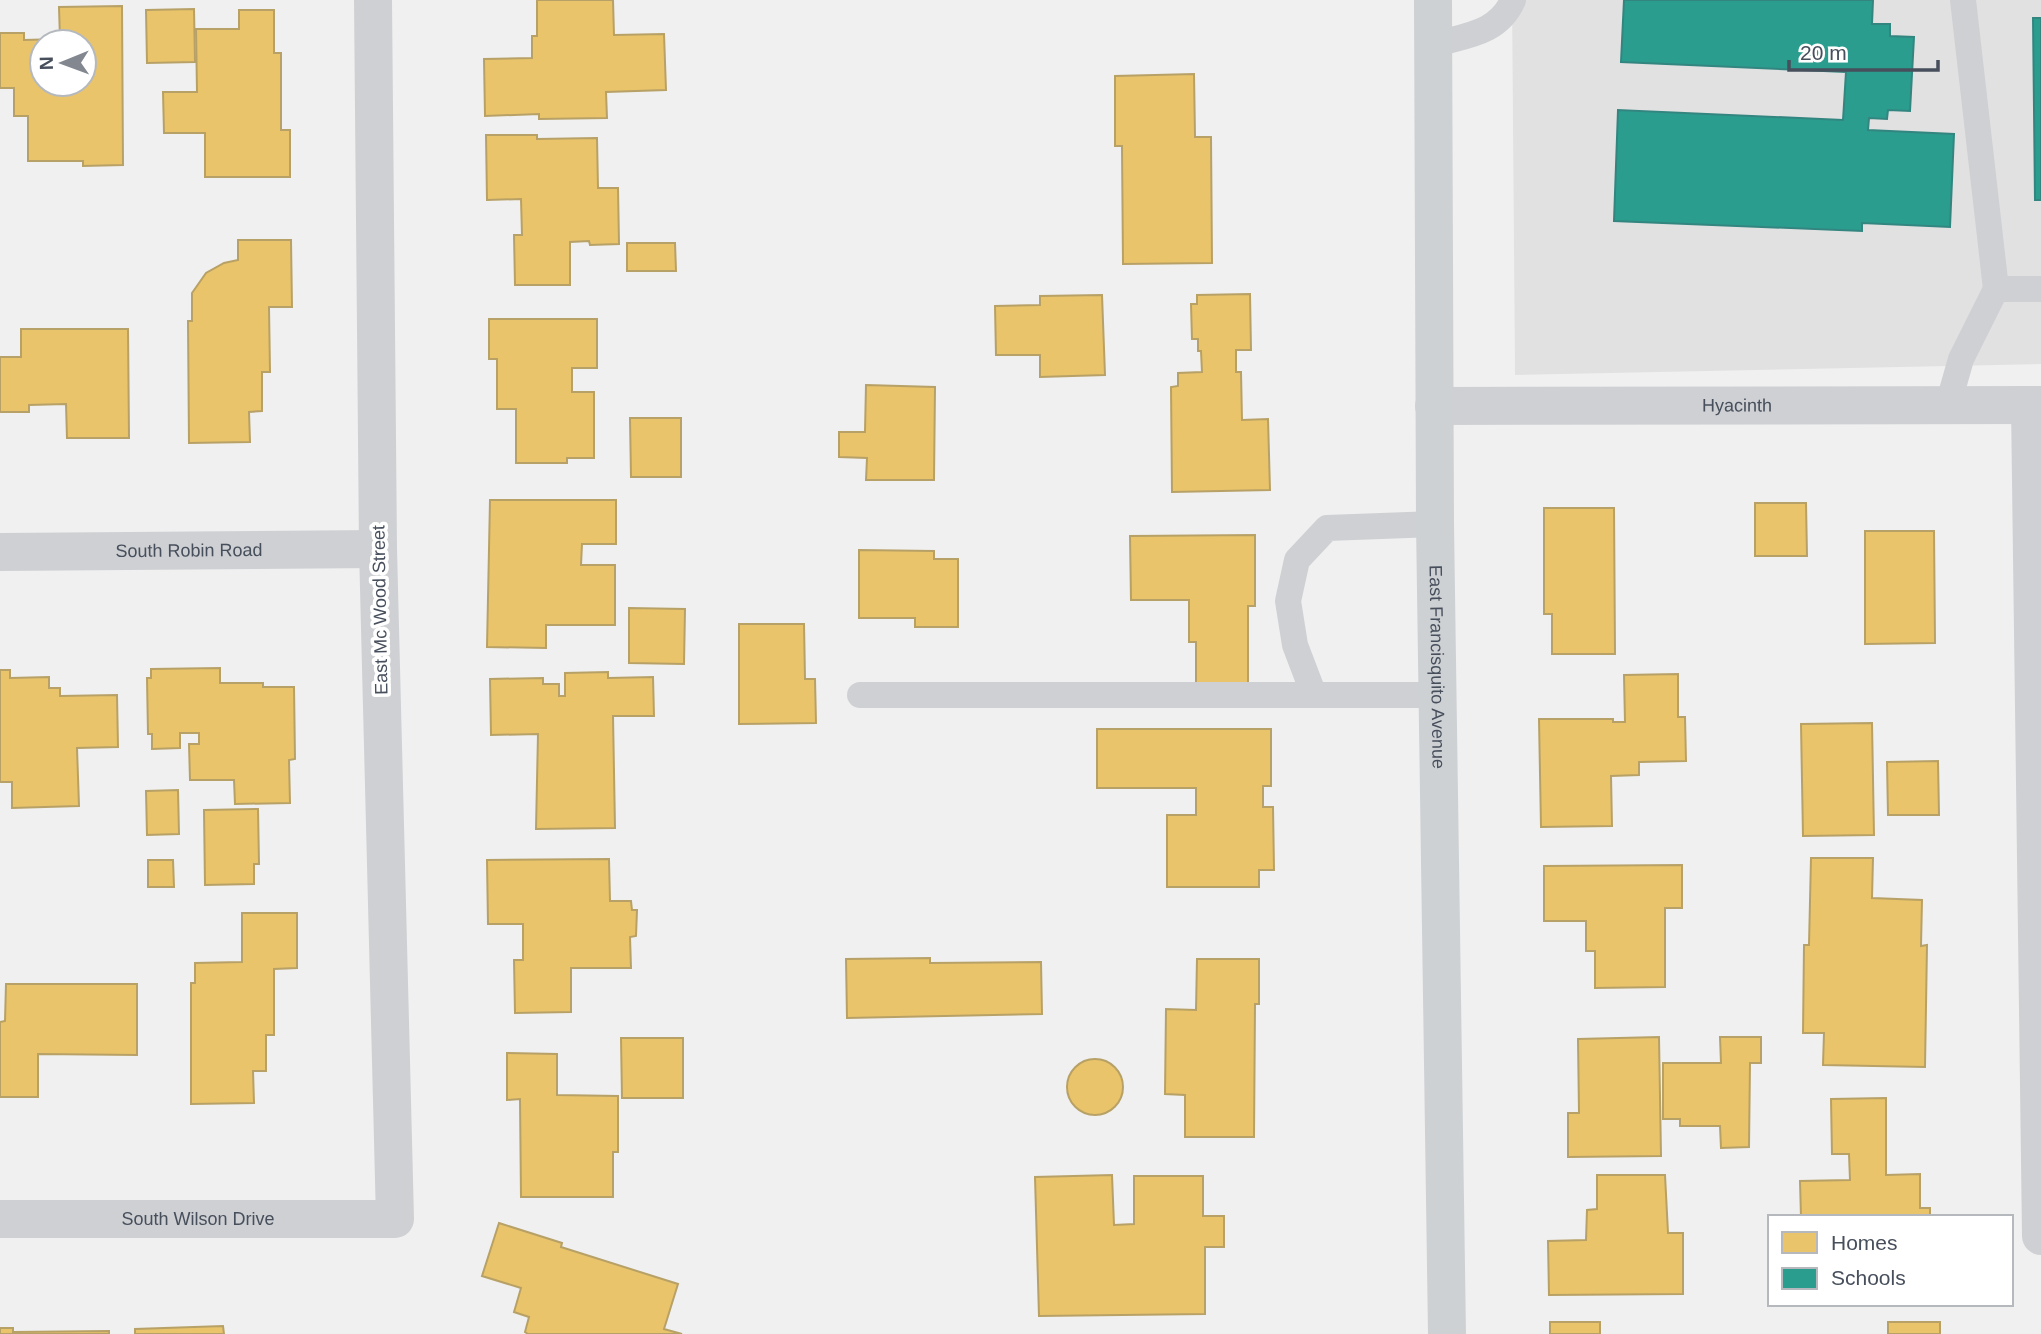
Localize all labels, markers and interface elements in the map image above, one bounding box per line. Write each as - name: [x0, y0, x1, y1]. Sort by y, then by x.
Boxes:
- north arrow: [28, 28, 98, 98]
- scale bar: [1789, 28, 1938, 72]
- text: 20 m: [1800, 41, 1847, 64]
- text: N: [36, 56, 57, 70]
- street label: Hyacinth: [1702, 395, 1772, 416]
- street label: East Mc Wood Street: [369, 525, 391, 695]
- street label: South Robin Road: [115, 540, 263, 561]
- street label: East Francisquito Avenue: [1426, 565, 1449, 769]
- street label: South Wilson Drive: [121, 1209, 275, 1229]
- legend: [1768, 1215, 2013, 1306]
- text: Homes: [1831, 1231, 1898, 1254]
- text: Schools: [1831, 1266, 1906, 1289]

